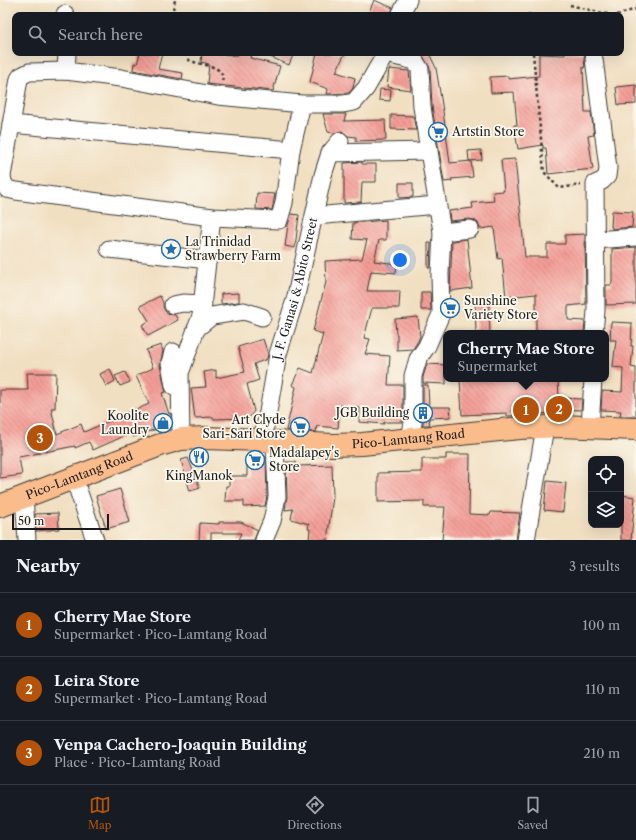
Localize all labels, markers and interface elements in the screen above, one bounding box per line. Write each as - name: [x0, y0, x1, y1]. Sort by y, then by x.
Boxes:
- search box: [12, 12, 624, 56]
- icon: search: [26, 23, 48, 45]
- text: Search here: [58, 25, 143, 44]
- supermarket icon: Artstin Store: [427, 121, 449, 143]
- place label: Artstin Store: [451, 124, 525, 139]
- street label: J. F. Ganasi & Abito Street: [269, 215, 320, 363]
- place label: La Trinidad Strawberry Farm: [185, 234, 281, 263]
- place icon: La Trinidad Strawberry Farm: [160, 238, 182, 260]
- your location: [390, 250, 410, 270]
- place label: Sunshine Variety Store: [463, 293, 538, 322]
- supermarket icon: Sunshine Variety Store: [439, 297, 461, 319]
- popup: [443, 330, 609, 382]
- text: Cherry Mae Store: [457, 339, 595, 358]
- text: Supermarket: [457, 358, 537, 374]
- pin: 2: [546, 394, 572, 424]
- pin: 1: [513, 395, 539, 425]
- building icon: JGB Building: [412, 402, 434, 424]
- place label: JGB Building: [334, 405, 410, 420]
- place label: Koolite Laundry: [101, 408, 149, 437]
- shop icon: Koolite Laundry: [152, 412, 174, 434]
- place label: Art Clyde Sari-Sari Store: [203, 412, 286, 441]
- supermarket icon: Art Clyde Sari-Sari Store: [289, 416, 311, 438]
- pin: 3: [27, 423, 53, 453]
- street label: Pico-Lamtang Road: [352, 426, 466, 451]
- place label: Madalapey's Store: [269, 445, 339, 474]
- restaurant icon: KingManok: [188, 446, 210, 468]
- street label: Pico-Lamtang Road: [24, 448, 136, 502]
- supermarket icon: Madalapey's Store: [244, 449, 266, 471]
- map controls: [588, 456, 624, 528]
- button: locate: [588, 456, 624, 492]
- place label: KingManok: [166, 468, 234, 483]
- button: layers: [588, 492, 624, 528]
- scale bar: [12, 512, 109, 531]
- text: 50 m: [18, 514, 44, 528]
- text: Nearby: [16, 556, 80, 576]
- text: 3 results: [569, 558, 620, 574]
- text: Cherry Mae Store: [54, 607, 191, 626]
- text: 1: [26, 617, 32, 633]
- text: 100 m: [582, 617, 620, 633]
- text: Supermarket · Pico-Lamtang Road: [54, 626, 267, 642]
- text: Leira Store: [54, 671, 139, 690]
- text: 2: [25, 681, 33, 697]
- text: 110 m: [585, 681, 620, 697]
- text: Supermarket · Pico-Lamtang Road: [54, 690, 267, 706]
- text: Venpa Cachero-Joaquin Building: [54, 735, 306, 754]
- text: 3: [25, 745, 33, 761]
- text: 210 m: [583, 745, 620, 761]
- text: Place · Pico-Lamtang Road: [54, 754, 221, 770]
- tab: Map: [88, 794, 112, 832]
- tab: Directions: [287, 794, 342, 832]
- tab: Saved: [518, 794, 548, 832]

